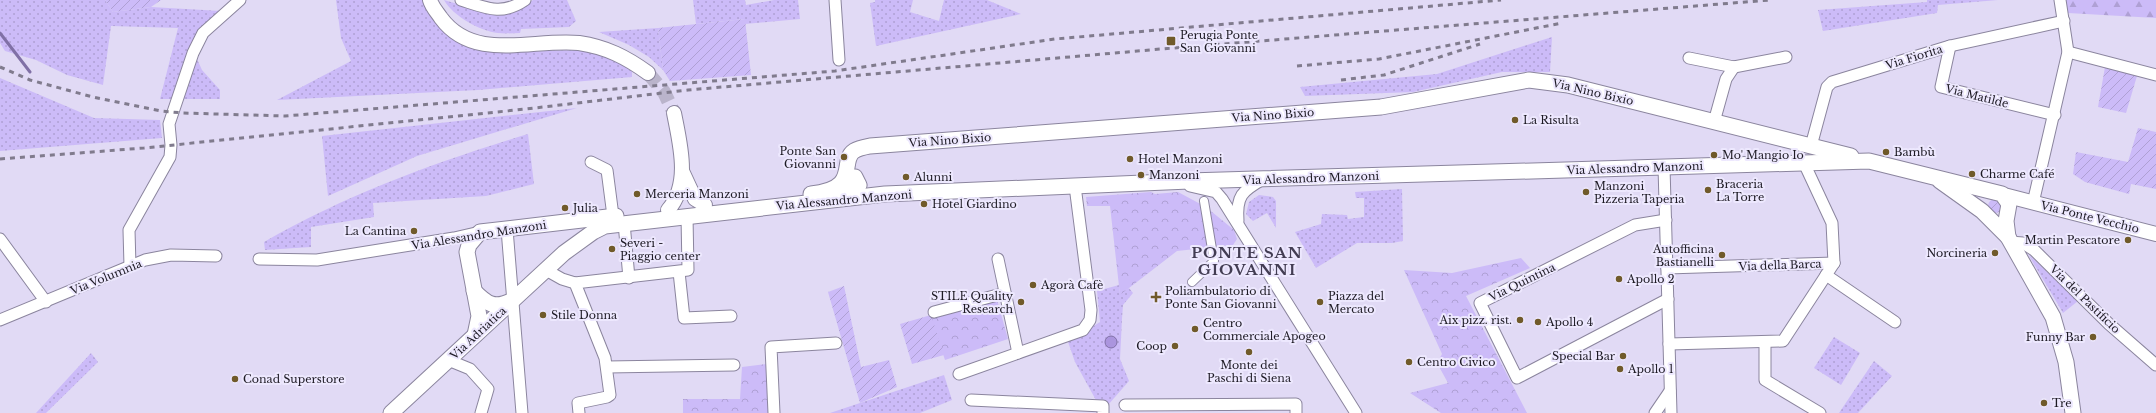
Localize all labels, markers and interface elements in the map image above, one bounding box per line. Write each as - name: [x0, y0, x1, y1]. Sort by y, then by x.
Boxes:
- place label: Perugia Ponte San Giovanni: [1180, 28, 1258, 55]
- marker: Perugia Ponte San Giovanni: [1165, 35, 1177, 47]
- street label: Via Fiorita: [1883, 41, 1945, 73]
- street label: Via Nino Bixio: [1550, 76, 1635, 108]
- street label: Via Matilde: [1943, 81, 2010, 111]
- street label: Via Nino Bixio: [1230, 105, 1315, 125]
- place label: La Risulta: [1523, 113, 1580, 127]
- marker: La Risulta: [1510, 115, 1520, 125]
- street label: Via Nino Bixio: [907, 130, 992, 150]
- place label: Ponte San Giovanni: [780, 144, 836, 171]
- place label: Bambù: [1894, 145, 1936, 159]
- marker: Bambù: [1881, 147, 1891, 157]
- place label: Mo' Mangio Io: [1722, 148, 1804, 162]
- marker: Mo' Mangio Io: [1709, 150, 1719, 160]
- marker: Ponte San Giovanni: [839, 152, 849, 162]
- place label: Hotel Manzoni: [1138, 152, 1223, 166]
- marker: Hotel Manzoni: [1125, 154, 1135, 164]
- street label: Via Alessandro Manzoni: [1566, 159, 1704, 177]
- place label: Charme Café: [1980, 167, 2055, 181]
- place label: Manzoni: [1149, 168, 1200, 182]
- street label: Via Alessandro Manzoni: [1242, 169, 1380, 187]
- marker: Charme Café: [1967, 169, 1977, 179]
- place label: Alunni: [913, 170, 953, 184]
- marker: Manzoni: [1136, 170, 1146, 180]
- marker: Alunni: [901, 172, 911, 182]
- place label: Braceria La Torre: [1716, 177, 1764, 204]
- place label: Manzoni Pizzeria Taperia: [1594, 179, 1685, 206]
- marker: Braceria La Torre: [1703, 185, 1713, 195]
- place label: Merceria Manzoni: [645, 187, 749, 201]
- street label: Via Alessandro Manzoni: [775, 187, 913, 213]
- marker: Manzoni Pizzeria Taperia: [1581, 187, 1591, 197]
- marker: Merceria Manzoni: [632, 189, 642, 199]
- place label: Hotel Giardino: [932, 197, 1017, 211]
- street label: Via Ponte Vecchio: [2038, 198, 2141, 236]
- marker: Hotel Giardino: [919, 199, 929, 209]
- place label: Julia: [571, 201, 599, 215]
- marker: Julia: [560, 203, 570, 213]
- street label: Via Alessandro Manzoni: [410, 217, 548, 253]
- place label: La Cantina: [345, 224, 407, 238]
- marker: La Cantina: [409, 226, 419, 236]
- place label: Martin Pescatore: [2025, 233, 2120, 247]
- marker: Martin Pescatore: [2123, 235, 2133, 245]
- place label: Severi - Piaggio center: [620, 236, 701, 263]
- place label: Autofficina Bastianelli: [1652, 242, 1715, 269]
- district label: PONTE SAN GIOVANNI: [1191, 243, 1303, 279]
- marker: Severi - Piaggio center: [607, 244, 617, 254]
- place label: Norcineria: [1926, 246, 1988, 260]
- marker: Norcineria: [1990, 248, 2000, 258]
- marker: Autofficina Bastianelli: [1717, 250, 1727, 260]
- street label: Via Volumnia: [67, 256, 145, 298]
- street label: Via della Barca: [1737, 257, 1823, 273]
- street label: Via Quintina: [1486, 260, 1558, 305]
- street label: Via del Pastificio: [2046, 261, 2123, 336]
- place label: Apollo 2: [1626, 272, 1675, 286]
- marker: Apollo 2: [1614, 274, 1624, 284]
- place label: Agorà Cafè: [1040, 278, 1103, 292]
- marker: Agorà Cafè: [1028, 280, 1038, 290]
- place label: Poliambulatorio di Ponte San Giovanni: [1165, 284, 1277, 311]
- place label: STILE Quality Research: [931, 289, 1013, 316]
- place label: Piazza del Mercato: [1328, 289, 1385, 316]
- marker: Poliambulatorio di Ponte San Giovanni: [1150, 291, 1162, 303]
- marker: STILE Quality Research: [1016, 297, 1026, 307]
- marker: Piazza del Mercato: [1315, 297, 1325, 307]
- street label: Via Adriatica: [446, 303, 510, 363]
- place label: Stile Donna: [551, 308, 618, 322]
- marker: Stile Donna: [538, 310, 548, 320]
- place label: Aix pizz. rist.: [1438, 313, 1512, 327]
- marker: Aix pizz. rist.: [1515, 315, 1525, 325]
- place label: Apollo 4: [1545, 315, 1593, 329]
- place label: Centro Commerciale Apogeo: [1203, 316, 1326, 343]
- marker: Apollo 4: [1533, 317, 1543, 327]
- marker: Centro Commerciale Apogeo: [1190, 324, 1200, 334]
- place label: Funny Bar: [2026, 330, 2086, 344]
- marker: Funny Bar: [2088, 332, 2098, 342]
- place label: Coop: [1136, 339, 1167, 353]
- marker: Coop: [1170, 341, 1180, 351]
- marker: Monte dei Paschi di Siena: [1244, 347, 1254, 357]
- place label: Special Bar: [1552, 349, 1616, 363]
- marker: Special Bar: [1618, 351, 1628, 361]
- place label: Centro Civico: [1417, 355, 1495, 369]
- marker: Centro Civico: [1404, 357, 1414, 367]
- place label: Monte dei Paschi di Siena: [1207, 358, 1292, 385]
- place label: Apollo 1: [1627, 362, 1674, 376]
- marker: Apollo 1: [1615, 364, 1625, 374]
- place label: Conad Superstore: [243, 372, 345, 386]
- marker: Conad Superstore: [230, 374, 240, 384]
- place label: Tre: [2052, 396, 2071, 410]
- marker: Tre: [2039, 398, 2049, 408]

